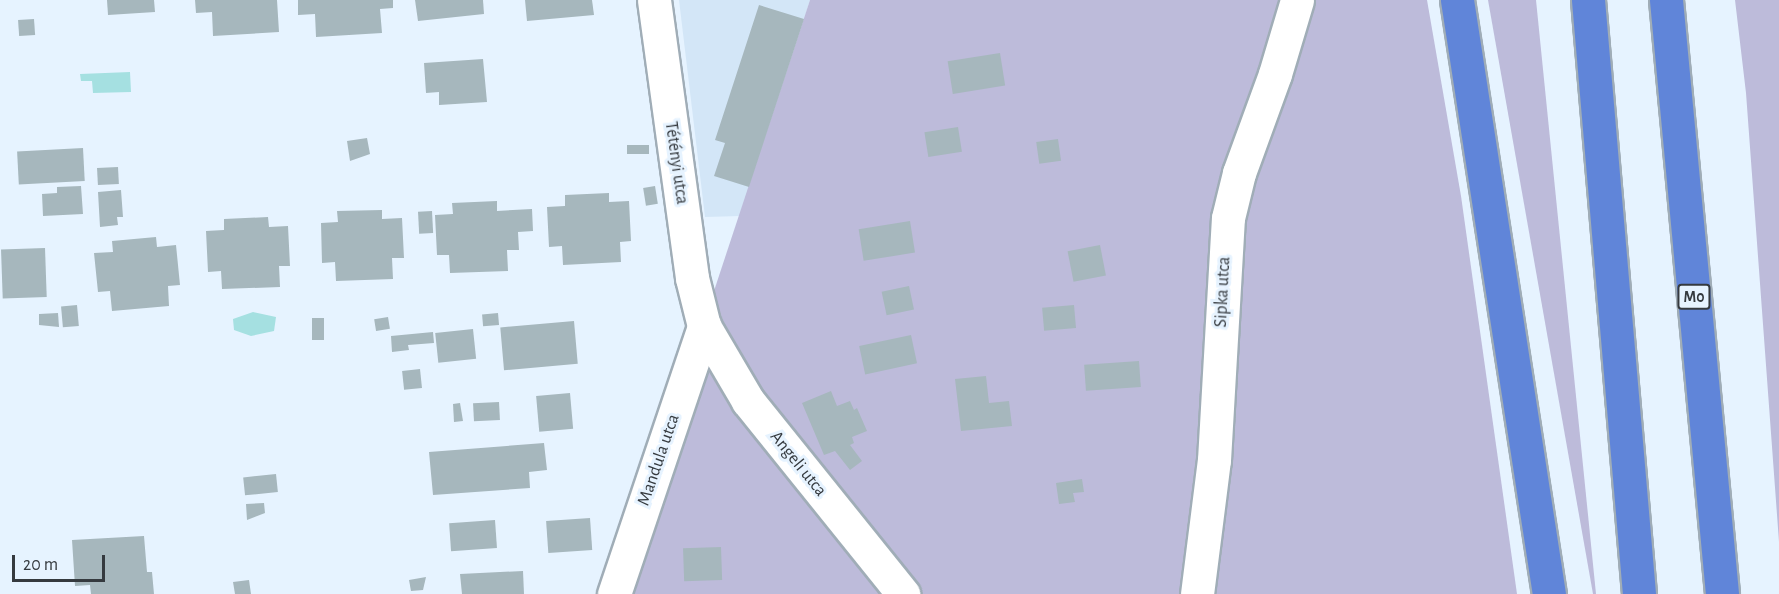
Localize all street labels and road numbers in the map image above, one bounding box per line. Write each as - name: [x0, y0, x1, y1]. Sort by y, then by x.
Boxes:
- street label: Tétényi utca: [660, 120, 692, 206]
- street label: Sipka utca: [1210, 256, 1236, 328]
- road number: M0: [1676, 284, 1712, 310]
- street label: Mandula utca: [633, 411, 685, 509]
- street label: Angeli utca: [765, 427, 831, 501]

